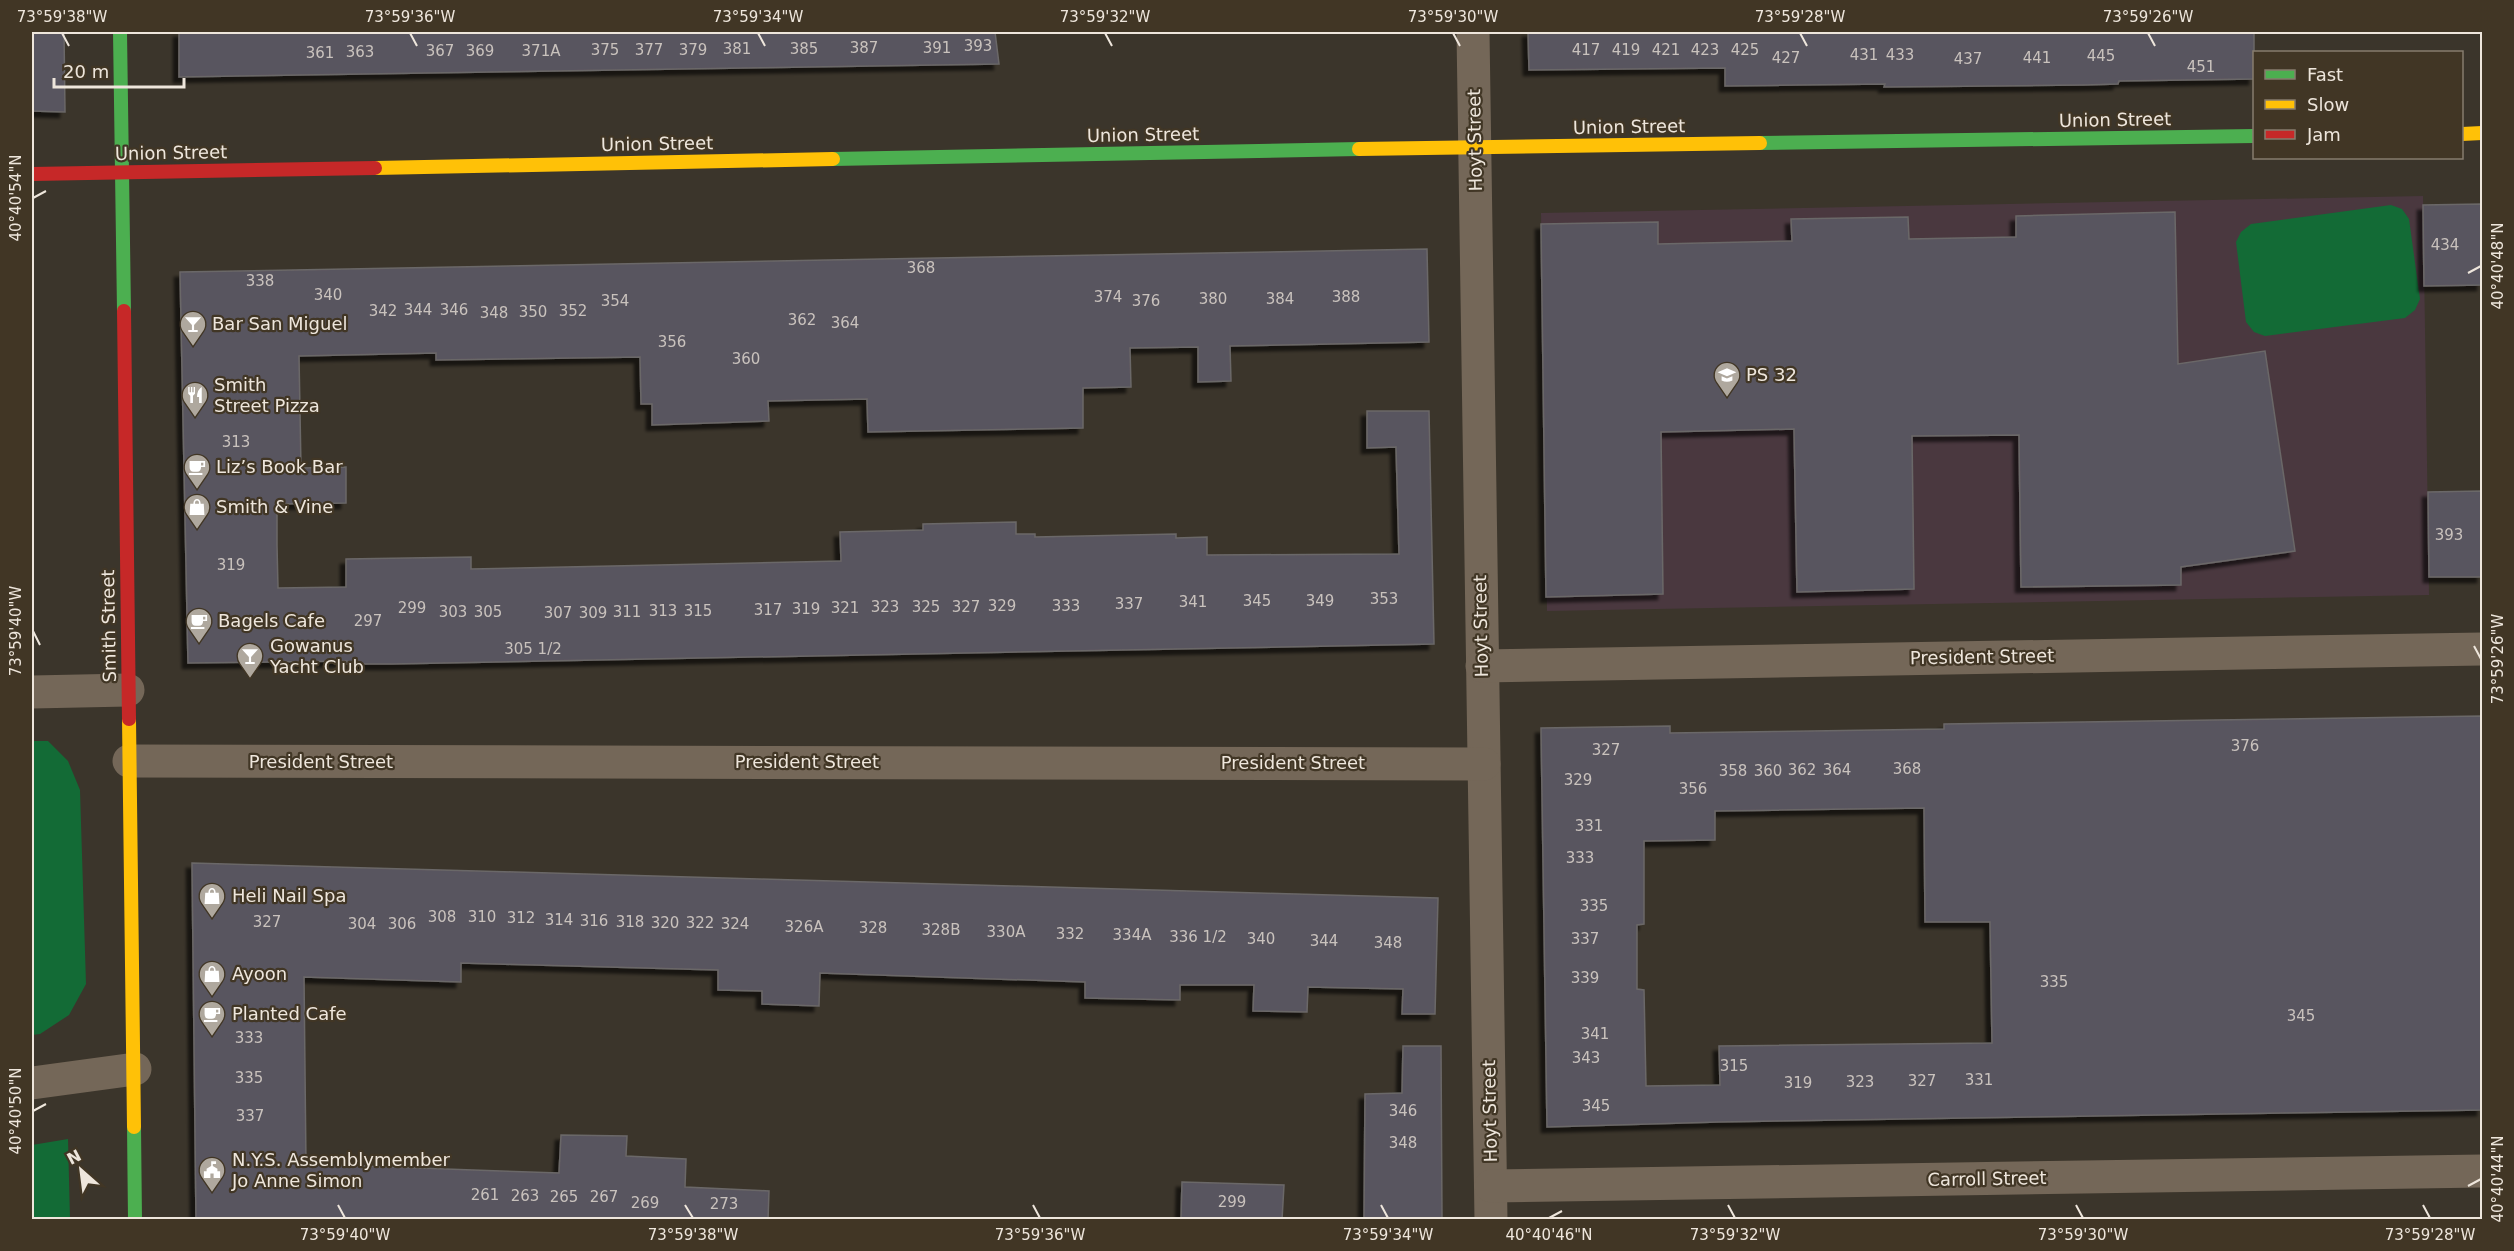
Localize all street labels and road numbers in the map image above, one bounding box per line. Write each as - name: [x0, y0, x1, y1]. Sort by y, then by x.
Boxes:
- street label: Hoyt Street: [1463, 88, 1486, 192]
- street label: Union Street: [2059, 108, 2171, 131]
- street label: Union Street: [1573, 115, 1685, 138]
- street label: Union Street: [1087, 123, 1199, 146]
- street label: Union Street: [601, 132, 713, 155]
- street label: Union Street: [115, 141, 227, 164]
- street label: Smith Street: [97, 569, 120, 683]
- street label: Hoyt Street: [1469, 574, 1492, 678]
- street label: President Street: [1910, 645, 2054, 668]
- street label: President Street: [249, 751, 393, 772]
- street label: President Street: [735, 751, 879, 772]
- street label: President Street: [1221, 752, 1365, 773]
- street label: Hoyt Street: [1478, 1059, 1501, 1163]
- street label: Carroll Street: [1927, 1167, 2047, 1190]

